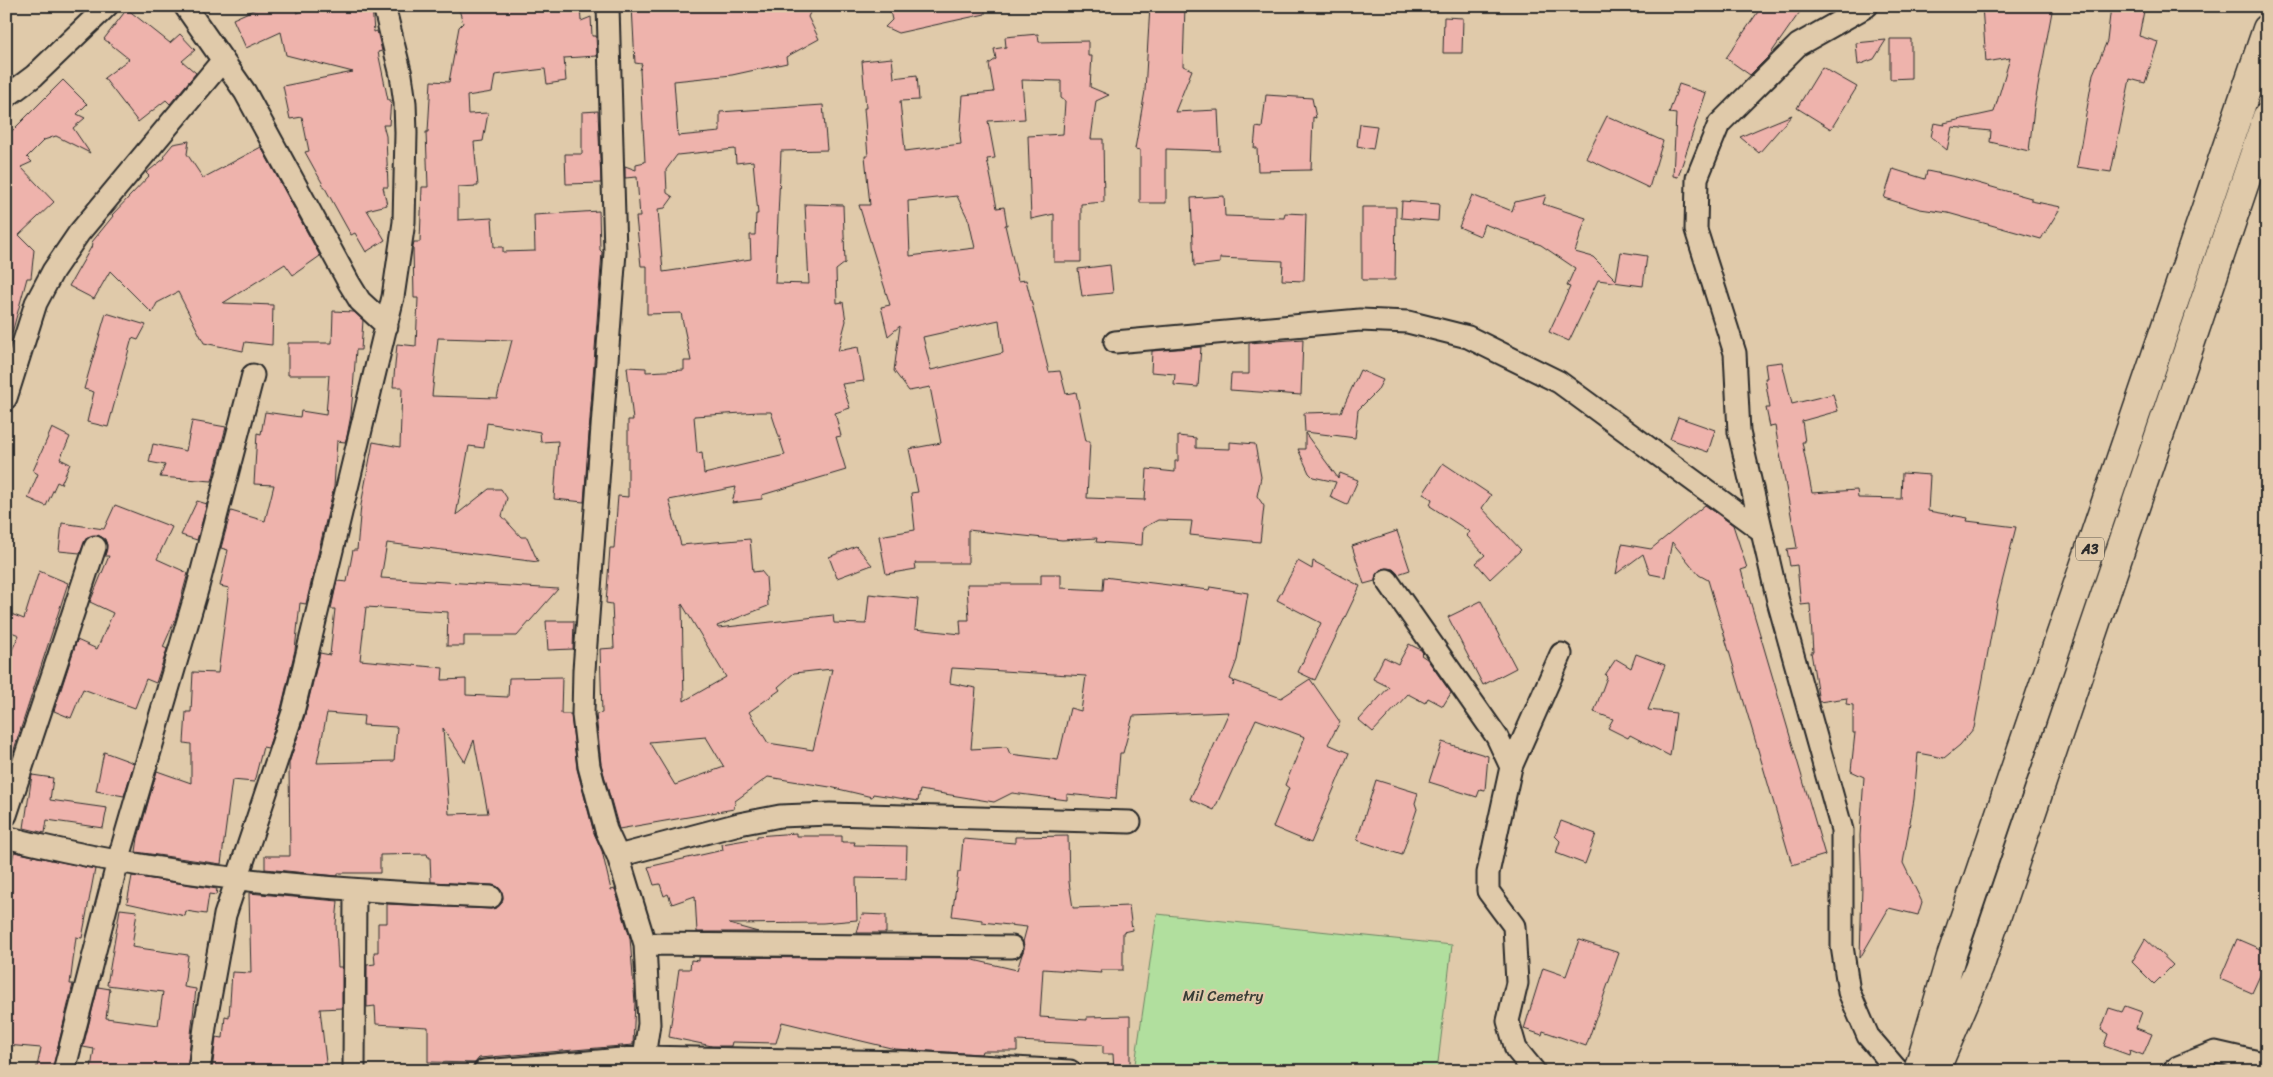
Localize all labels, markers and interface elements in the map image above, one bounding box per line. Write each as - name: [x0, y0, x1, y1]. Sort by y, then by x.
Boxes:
- road number: A3: [2076, 538, 2104, 560]
- park label: Mil Cemetry: [1183, 983, 1263, 1009]

